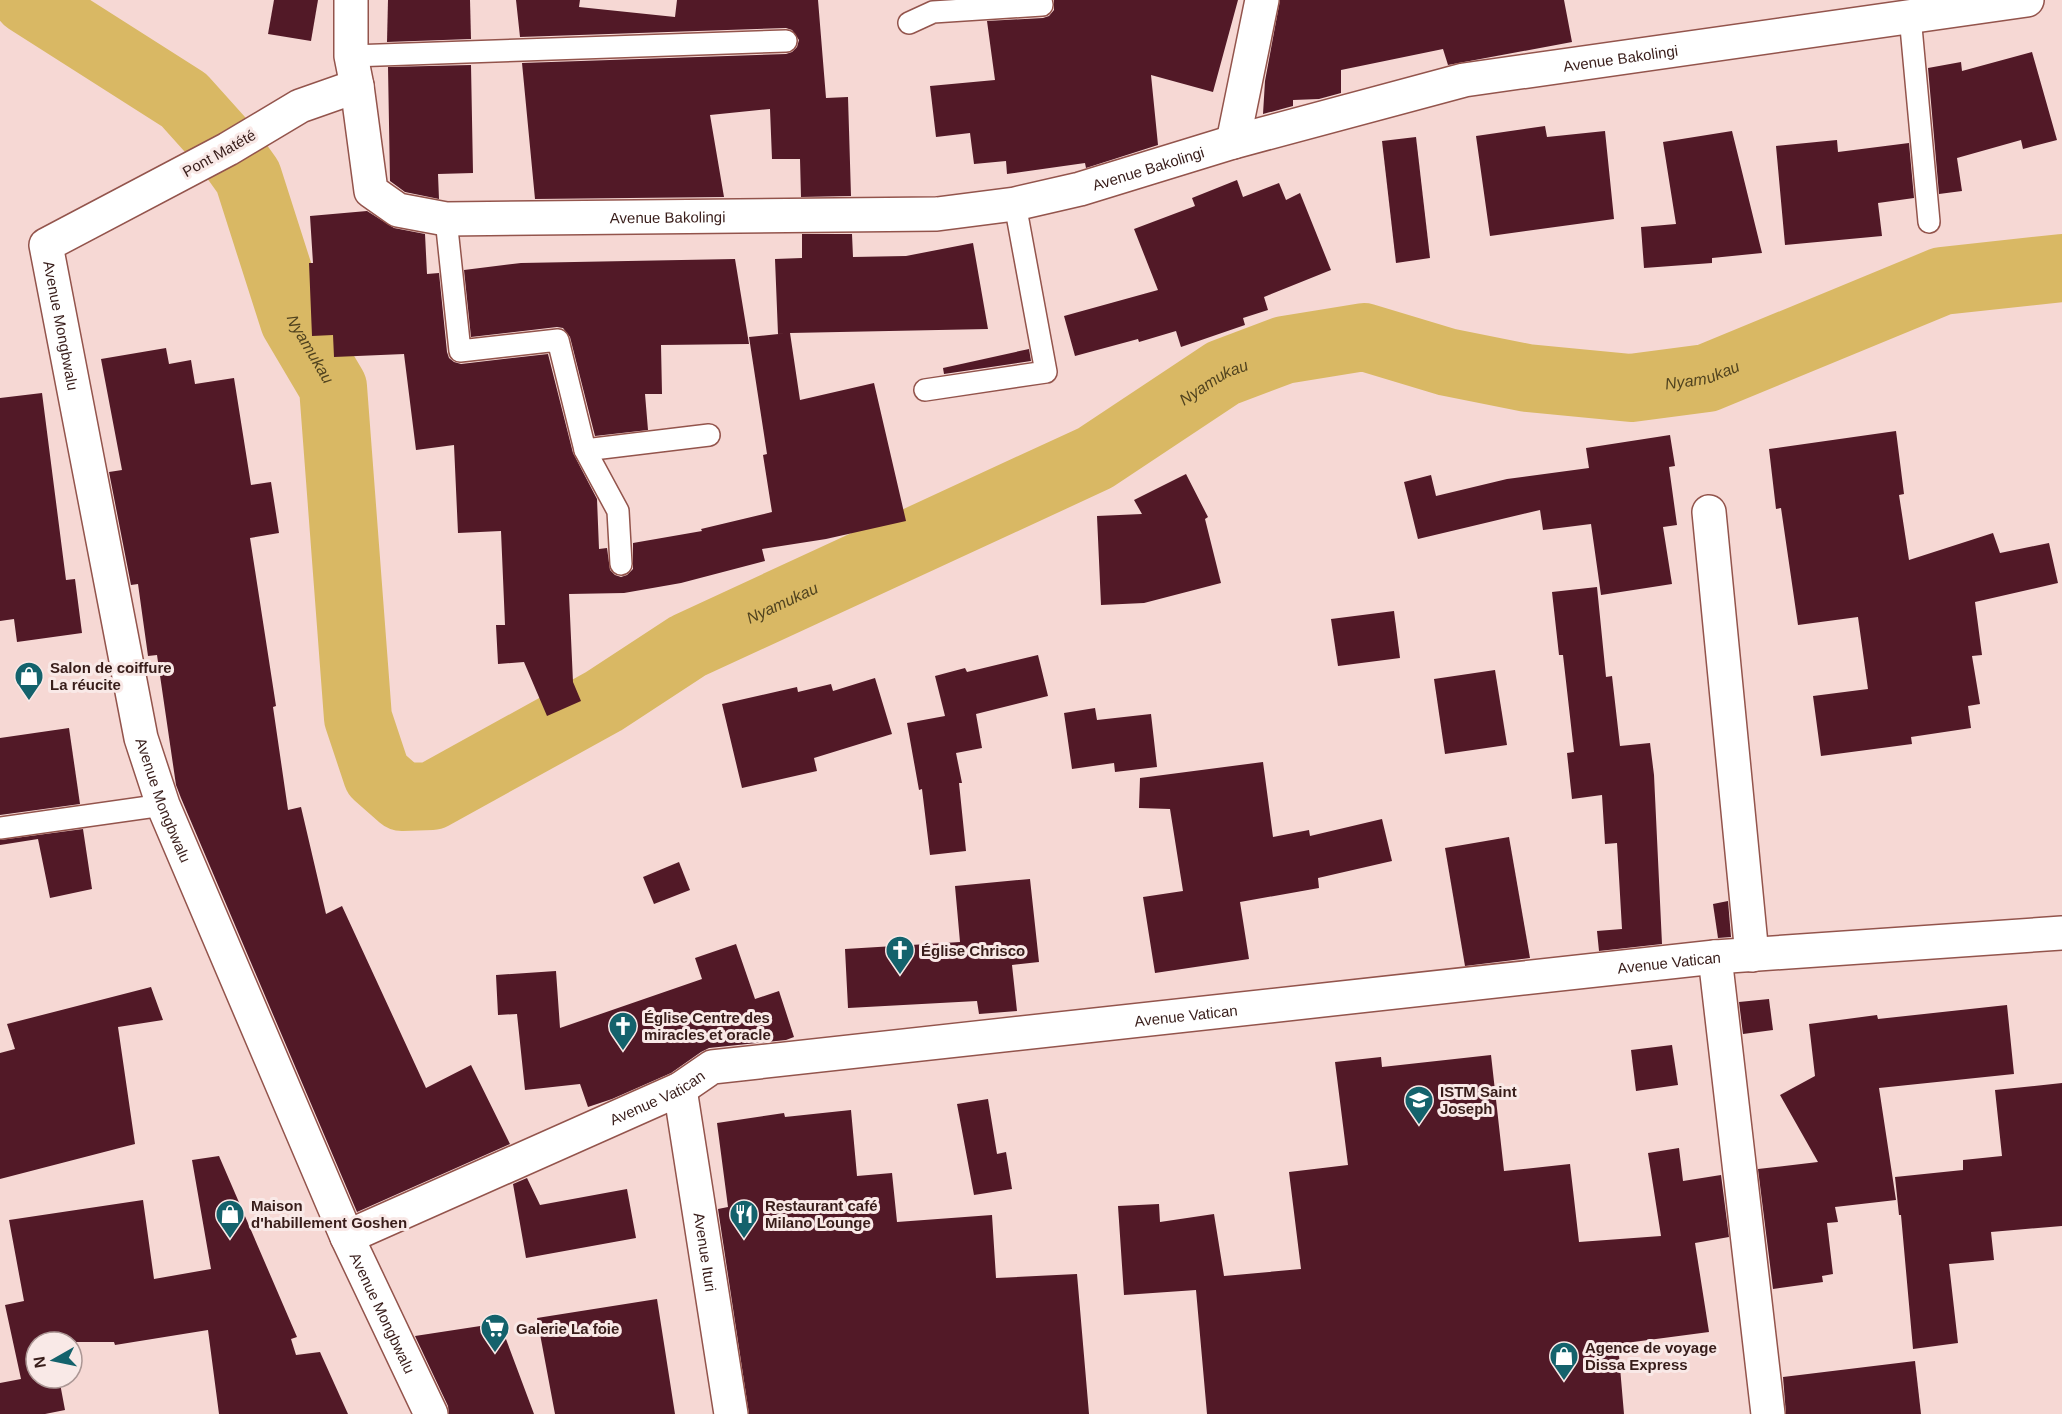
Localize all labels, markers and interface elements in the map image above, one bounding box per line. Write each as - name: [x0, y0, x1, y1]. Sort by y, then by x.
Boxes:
- street label: Avenue Bakolingi: [1562, 41, 1679, 74]
- street label: Pont Matété: [180, 126, 258, 180]
- street label: Avenue Bakolingi: [1090, 143, 1206, 193]
- street label: Avenue Bakolingi: [610, 208, 726, 226]
- street label: Avenue Mongbwalu: [41, 259, 82, 392]
- water label: Nyamukau: [284, 313, 337, 386]
- water label: Nyamukau: [1176, 356, 1250, 408]
- water label: Nyamukau: [1664, 357, 1742, 392]
- water label: Nyamukau: [744, 579, 820, 626]
- place label: Salon de coiffure La réucite: [50, 659, 172, 693]
- shop icon: Salon de coiffure La réucite: [13, 660, 45, 702]
- street label: Avenue Mongbwalu: [133, 735, 195, 865]
- church icon: Église Chrisco: [884, 934, 916, 976]
- place label: Église Chrisco: [921, 942, 1025, 959]
- street label: Avenue Vatican: [1617, 948, 1721, 976]
- street label: Avenue Vatican: [1133, 1001, 1238, 1029]
- place label: Église Centre des miracles et oracle: [644, 1009, 771, 1043]
- church icon: Église Centre des miracles et oracle: [607, 1010, 639, 1052]
- street label: Avenue Vatican: [607, 1066, 707, 1128]
- place label: ISTM Saint Joseph: [1440, 1083, 1517, 1117]
- school or university icon: ISTM Saint Joseph: [1403, 1084, 1435, 1126]
- place label: Maison d'habillement Goshen: [251, 1197, 407, 1231]
- place label: Restaurant café Milano Lounge: [765, 1197, 878, 1231]
- shop icon: Maison d'habillement Goshen: [214, 1198, 246, 1240]
- restaurant icon: Restaurant café Milano Lounge: [728, 1198, 760, 1240]
- street label: Avenue Ituri: [691, 1211, 720, 1293]
- street label: Avenue Mongbwalu: [347, 1250, 419, 1376]
- supermarket icon: Galerie La foie: [479, 1312, 511, 1354]
- place label: Galerie La foie: [516, 1320, 619, 1337]
- north arrow: [24, 1330, 84, 1390]
- place label: Agence de voyage Dissa Express: [1585, 1339, 1717, 1373]
- shop icon: Agence de voyage Dissa Express: [1548, 1340, 1580, 1382]
- text: N: [30, 1355, 49, 1369]

